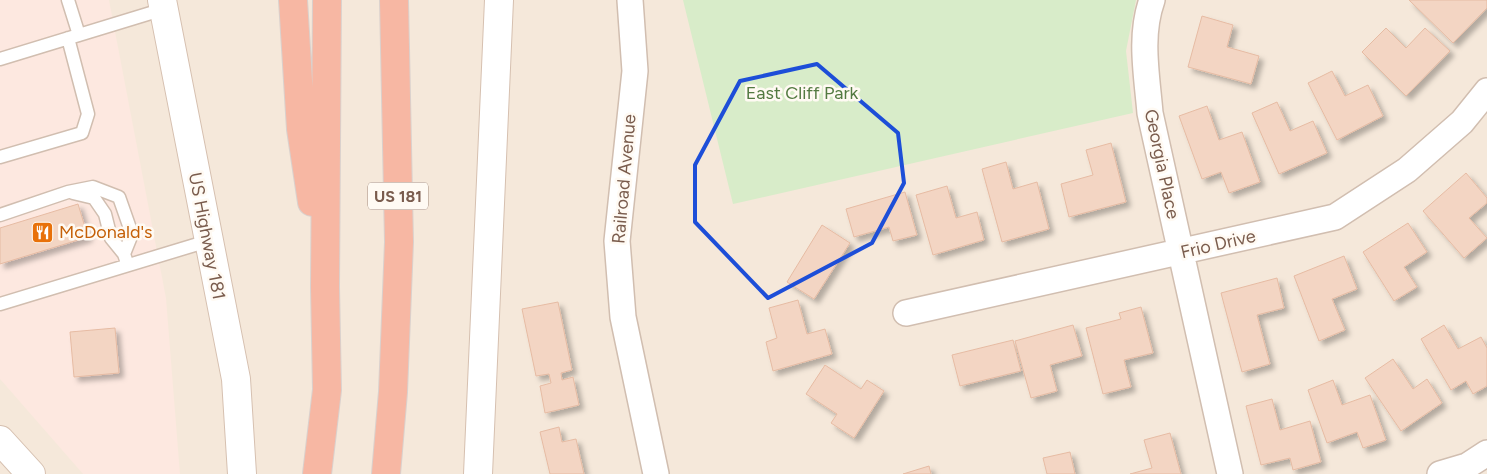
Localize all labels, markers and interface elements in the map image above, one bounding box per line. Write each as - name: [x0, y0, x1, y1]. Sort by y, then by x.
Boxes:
- park label: East Cliff Park: [746, 82, 859, 104]
- street label: Georgia Place: [1140, 107, 1184, 221]
- street label: Railroad Avenue: [607, 113, 641, 245]
- street label: US Highway 181: [184, 170, 230, 302]
- road number: US 181: [368, 182, 428, 210]
- restaurant icon: McDonald's: [31, 220, 55, 244]
- place label: McDonald's: [59, 221, 153, 243]
- street label: Frio Drive: [1178, 225, 1258, 263]

